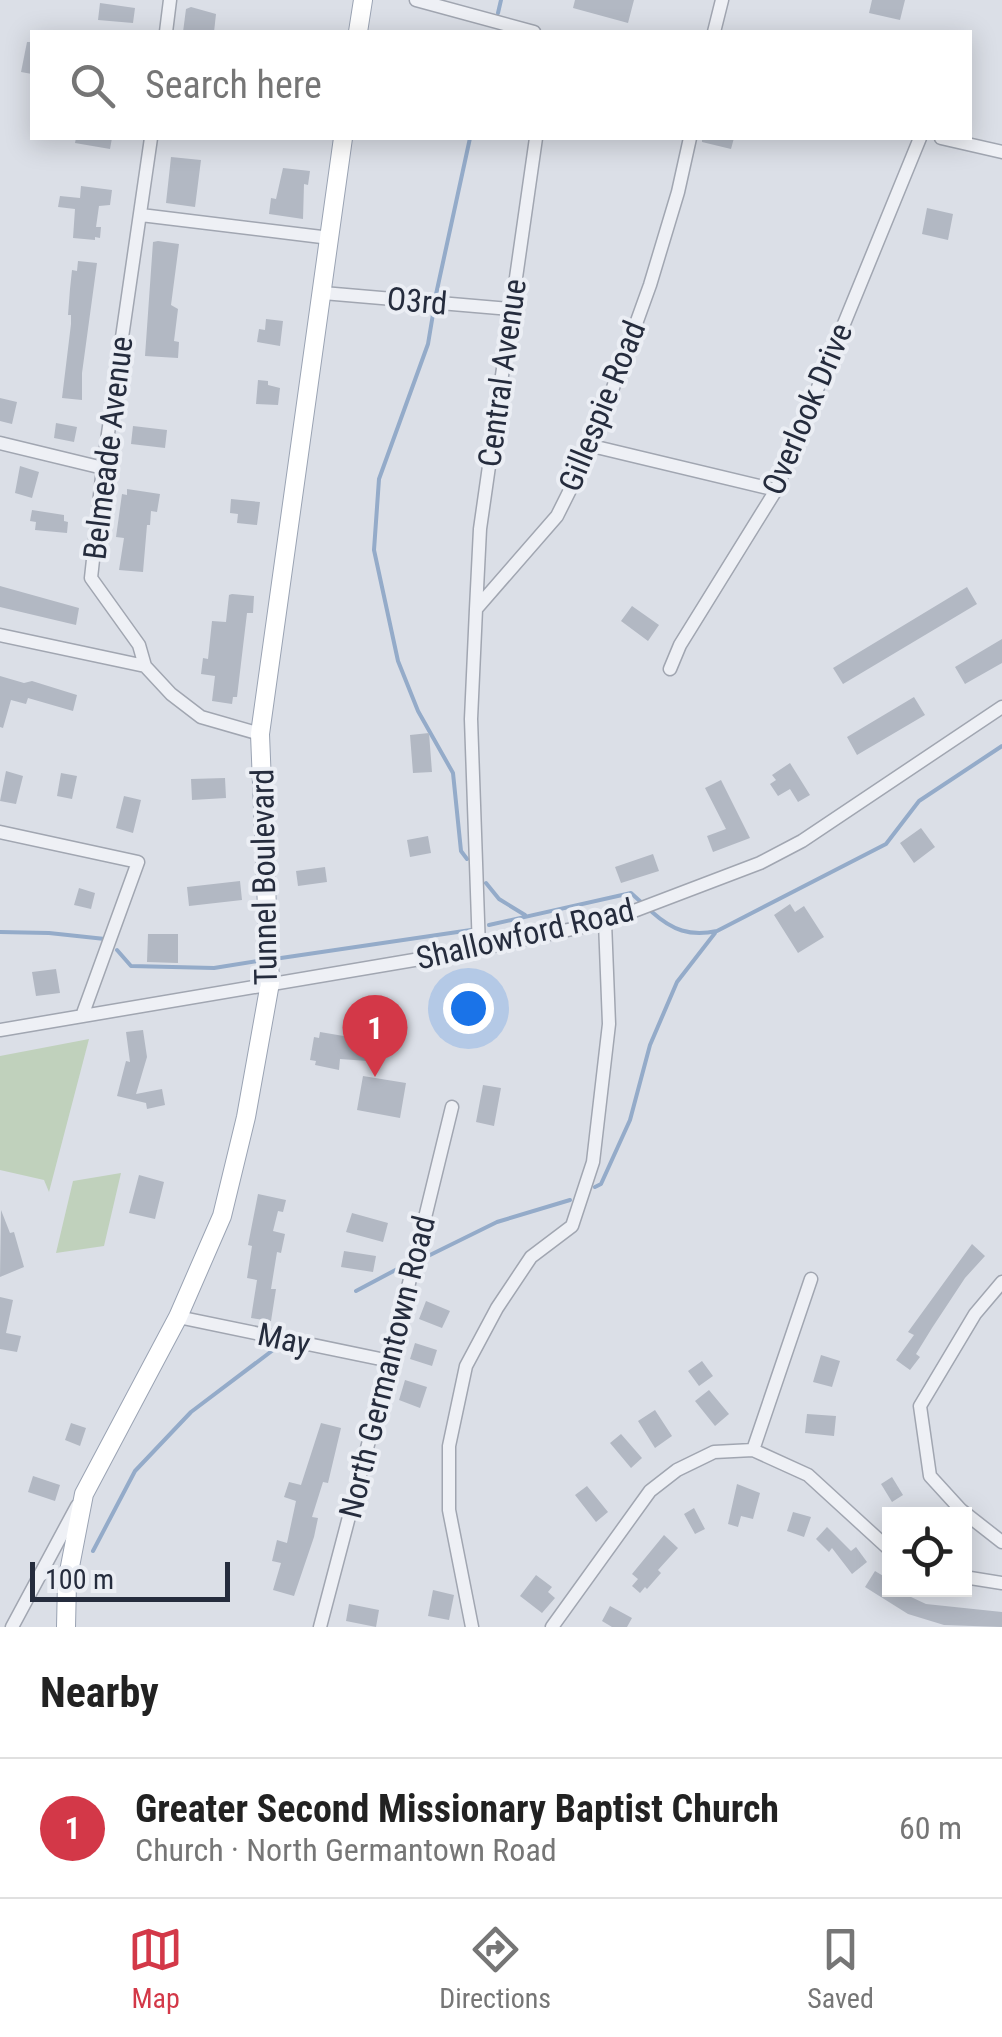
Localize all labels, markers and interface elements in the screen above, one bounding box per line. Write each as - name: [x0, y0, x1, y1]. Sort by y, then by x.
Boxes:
- search box: [30, 30, 972, 140]
- icon: search: [65, 58, 120, 113]
- text: Search here: [145, 63, 322, 107]
- street label: Central Avenue: [470, 277, 534, 469]
- street label: O3rd: [385, 279, 449, 323]
- street label: Gillespie Road: [551, 315, 653, 497]
- street label: Overlook Drive: [754, 318, 860, 500]
- street label: Belmeade Avenue: [75, 334, 141, 562]
- street label: Tunnel Boulevard: [243, 768, 285, 986]
- street label: Shallowford Road: [413, 891, 637, 977]
- your location: [443, 983, 494, 1034]
- pin: 1: [342, 994, 408, 1077]
- street label: North Germantown Road: [331, 1212, 443, 1522]
- street label: May: [254, 1315, 314, 1363]
- map controls: [882, 1507, 972, 1597]
- button: locate: [882, 1507, 972, 1597]
- scale bar: [30, 1557, 230, 1602]
- text: 100 m: [45, 1563, 114, 1596]
- text: Nearby: [40, 1668, 159, 1717]
- text: Greater Second Missionary Baptist Church: [135, 1787, 779, 1831]
- text: 1: [64, 1809, 81, 1847]
- text: 60 m: [899, 1809, 962, 1847]
- text: Church · North Germantown Road: [135, 1831, 557, 1869]
- tab: Map: [128, 1922, 183, 2015]
- tab: Directions: [439, 1922, 551, 2015]
- tab: Saved: [807, 1922, 874, 2015]

